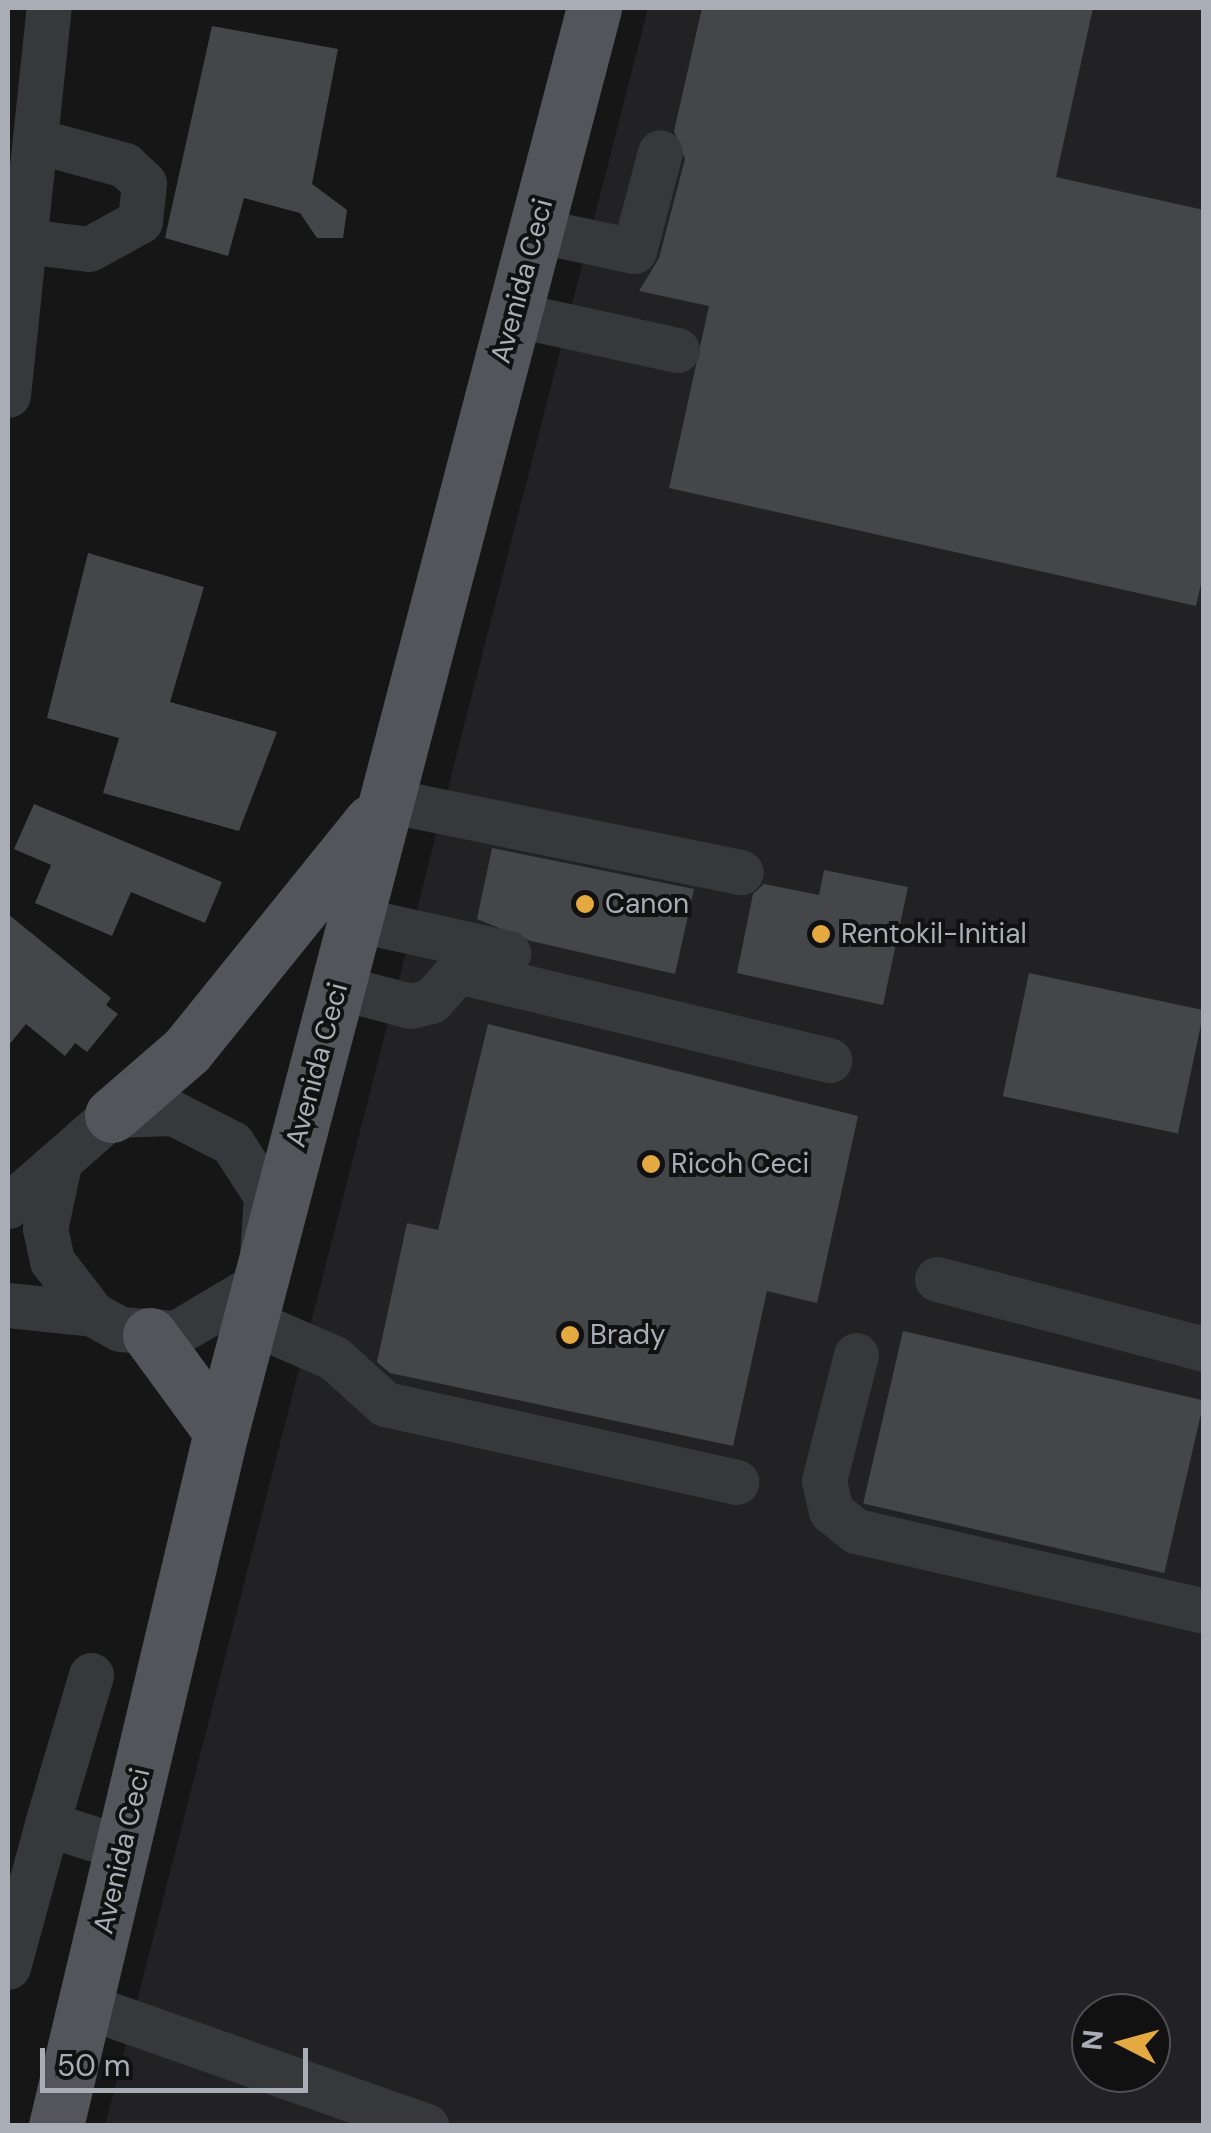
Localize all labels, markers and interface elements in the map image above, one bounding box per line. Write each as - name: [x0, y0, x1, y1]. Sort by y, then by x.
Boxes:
- street label: Avenida Ceci: [484, 195, 560, 367]
- place label: Canon: [605, 887, 689, 921]
- marker: Canon: [574, 893, 596, 915]
- place label: Rentokil-Initial: [841, 917, 1027, 951]
- marker: Rentokil-Initial: [810, 923, 832, 945]
- street label: Avenida Ceci: [279, 979, 355, 1151]
- place label: Ricoh Ceci: [671, 1147, 809, 1181]
- marker: Ricoh Ceci: [640, 1153, 662, 1175]
- place label: Brady: [590, 1318, 666, 1352]
- marker: Brady: [559, 1324, 581, 1346]
- street label: Avenida Ceci: [87, 1765, 157, 1937]
- north arrow: [1071, 1993, 1171, 2093]
- scale bar: [45, 2028, 312, 2090]
- text: N: [1073, 2028, 1112, 2052]
- text: 50 m: [57, 2046, 131, 2085]

